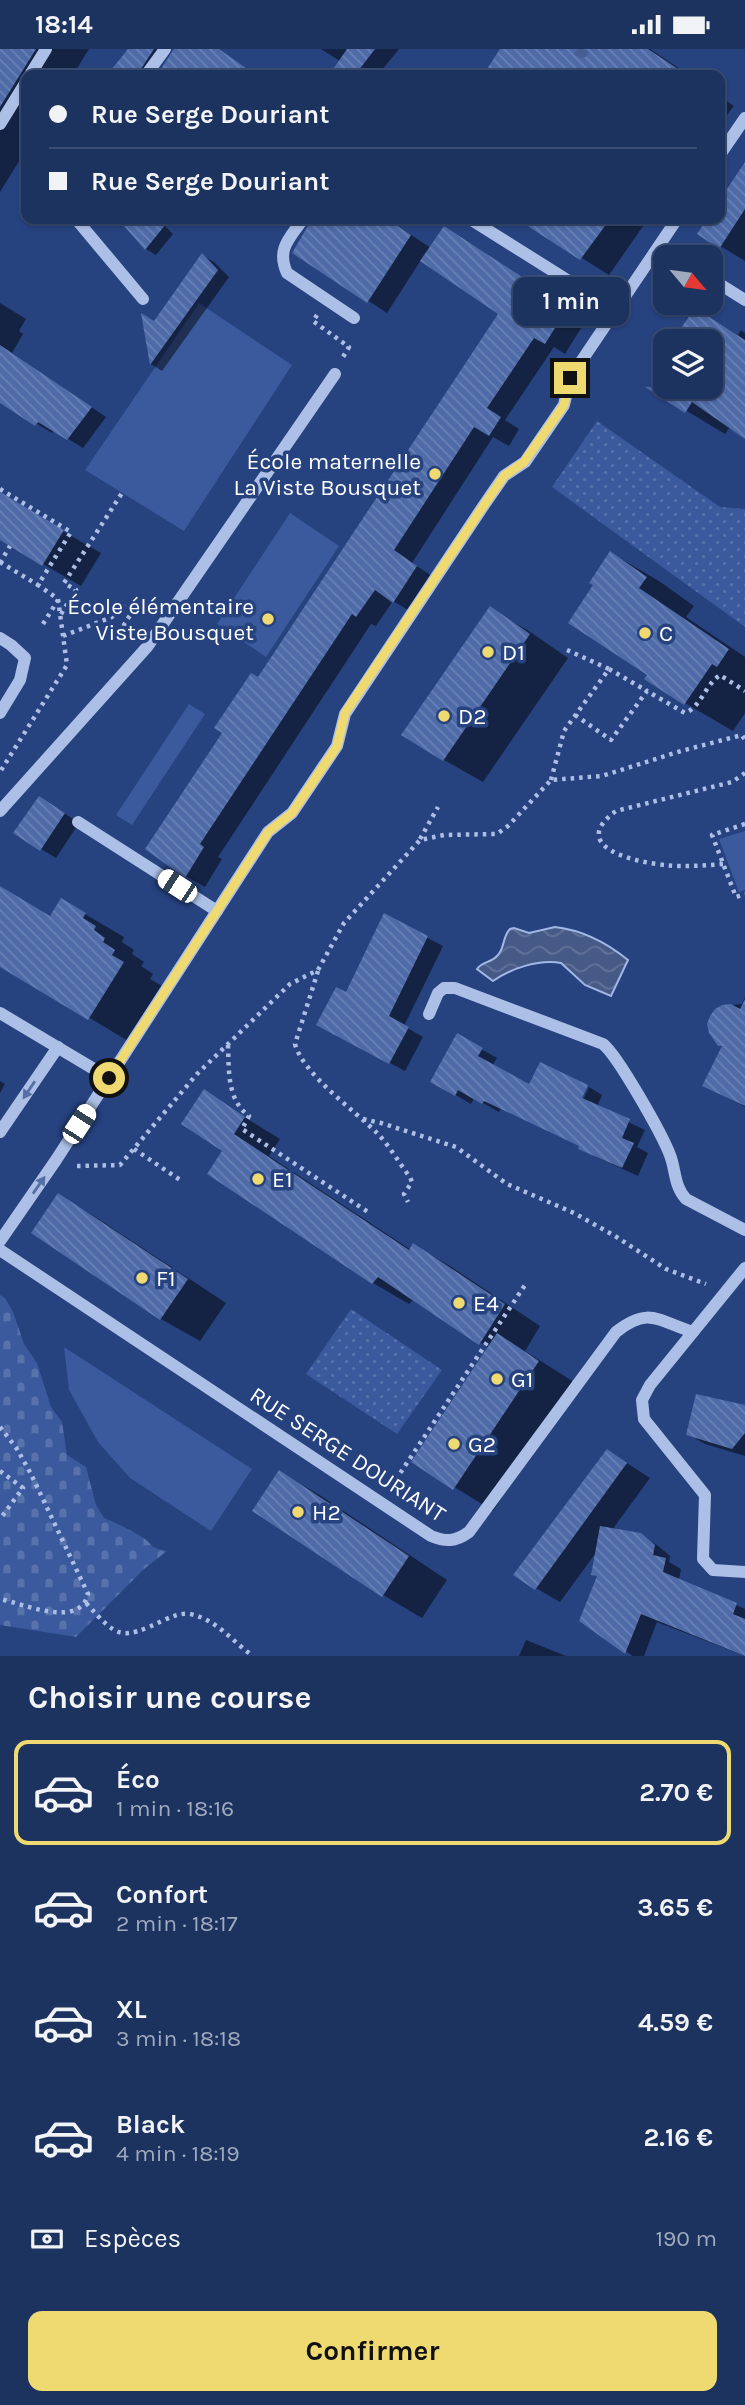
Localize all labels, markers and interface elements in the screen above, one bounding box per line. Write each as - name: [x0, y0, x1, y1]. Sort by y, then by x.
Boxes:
- text: 18:14: [35, 9, 93, 40]
- text: Rue Serge Douriant: [91, 99, 330, 130]
- text: Rue Serge Douriant: [91, 166, 330, 197]
- north arrow: [653, 245, 723, 315]
- map controls: [653, 245, 723, 399]
- callout: 1 min: [512, 277, 628, 325]
- text: 1 min: [542, 288, 600, 315]
- button: layers: [653, 329, 723, 399]
- route end: [554, 362, 586, 394]
- place label: École maternelle La Viste Bousquet: [234, 448, 421, 501]
- marker: École maternelle La Viste Bousquet: [427, 466, 443, 482]
- place label: École élémentaire Viste Bousquet: [67, 593, 254, 646]
- marker: École élémentaire Viste Bousquet: [260, 611, 276, 627]
- place label: C: [659, 620, 673, 647]
- marker: C: [637, 625, 653, 641]
- place label: D1: [502, 639, 525, 666]
- marker: D1: [480, 644, 496, 660]
- place label: D2: [458, 703, 487, 730]
- marker: D2: [436, 708, 452, 724]
- car: [154, 866, 201, 906]
- route start: [93, 1062, 125, 1094]
- one-way arrow: [22, 1081, 36, 1099]
- car: [59, 1101, 100, 1147]
- place label: E1: [272, 1166, 293, 1193]
- marker: E1: [250, 1171, 266, 1187]
- one-way arrow: [32, 1175, 45, 1194]
- place label: F1: [156, 1265, 176, 1292]
- marker: F1: [134, 1270, 150, 1286]
- place label: E4: [473, 1290, 499, 1317]
- marker: E4: [451, 1295, 467, 1311]
- place label: G1: [511, 1366, 533, 1393]
- marker: G1: [489, 1371, 505, 1387]
- street label: RUE SERGE DOURIANT: [245, 1381, 451, 1528]
- place label: G2: [468, 1431, 496, 1458]
- marker: G2: [446, 1436, 462, 1452]
- place label: H2: [312, 1499, 341, 1526]
- marker: H2: [290, 1504, 306, 1520]
- text: Choisir une course: [28, 1679, 311, 1716]
- icon: car: [32, 1761, 95, 1824]
- text: Éco: [116, 1764, 160, 1795]
- text: 2.70 €: [639, 1777, 713, 1808]
- text: 1 min · 18:16: [116, 1795, 234, 1822]
- icon: car: [32, 1876, 95, 1939]
- text: Confort: [116, 1879, 208, 1910]
- text: 3.65 €: [637, 1892, 713, 1923]
- text: 2 min · 18:17: [116, 1910, 238, 1937]
- icon: car: [32, 1991, 95, 2054]
- text: XL: [116, 1994, 147, 2025]
- text: 4.59 €: [638, 2007, 713, 2038]
- text: 3 min · 18:18: [116, 2025, 241, 2052]
- icon: car: [32, 2106, 95, 2169]
- text: Black: [116, 2109, 185, 2140]
- text: 2.16 €: [644, 2122, 713, 2153]
- text: 4 min · 18:19: [116, 2140, 240, 2167]
- icon: cash: [28, 2220, 66, 2258]
- text: Espèces: [84, 2223, 181, 2254]
- text: 190 m: [655, 2225, 717, 2252]
- button: Confirmer: [28, 2311, 717, 2391]

